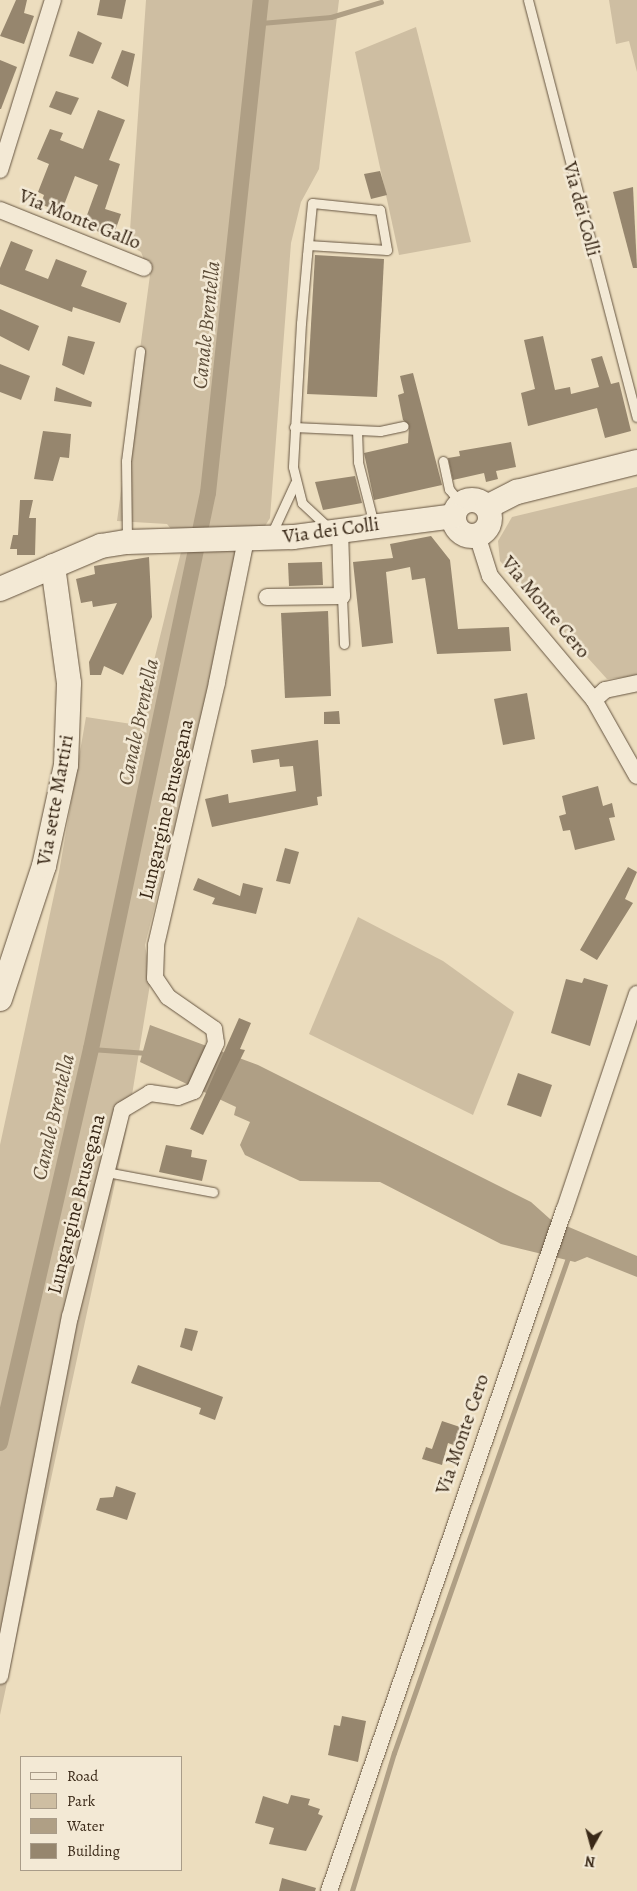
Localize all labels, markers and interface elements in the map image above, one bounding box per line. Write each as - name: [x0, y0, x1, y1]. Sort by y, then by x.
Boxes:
- street label: Via dei Colli: [558, 159, 606, 259]
- street label: Via Monte Gallo: [15, 184, 145, 254]
- water label: Canale Brentella: [187, 260, 225, 390]
- street label: Via dei Colli: [281, 511, 381, 549]
- street label: Via Monte Cero: [496, 551, 596, 663]
- water label: Canale Brentella: [112, 656, 164, 788]
- street label: Lungargine Brusegana: [134, 716, 198, 902]
- street label: Via sette Martiri: [32, 733, 78, 867]
- water label: Canale Brentella: [26, 1052, 80, 1182]
- street label: Lungargine Brusegana: [42, 1112, 110, 1296]
- street label: Via Monte Cero: [430, 1371, 494, 1497]
- legend: [20, 1756, 182, 1871]
- text: Road: [67, 1766, 98, 1786]
- text: Park: [67, 1791, 95, 1811]
- text: Water: [67, 1816, 104, 1836]
- north arrow: [567, 1821, 617, 1871]
- text: Building: [67, 1841, 120, 1861]
- text: N: [584, 1851, 596, 1871]

